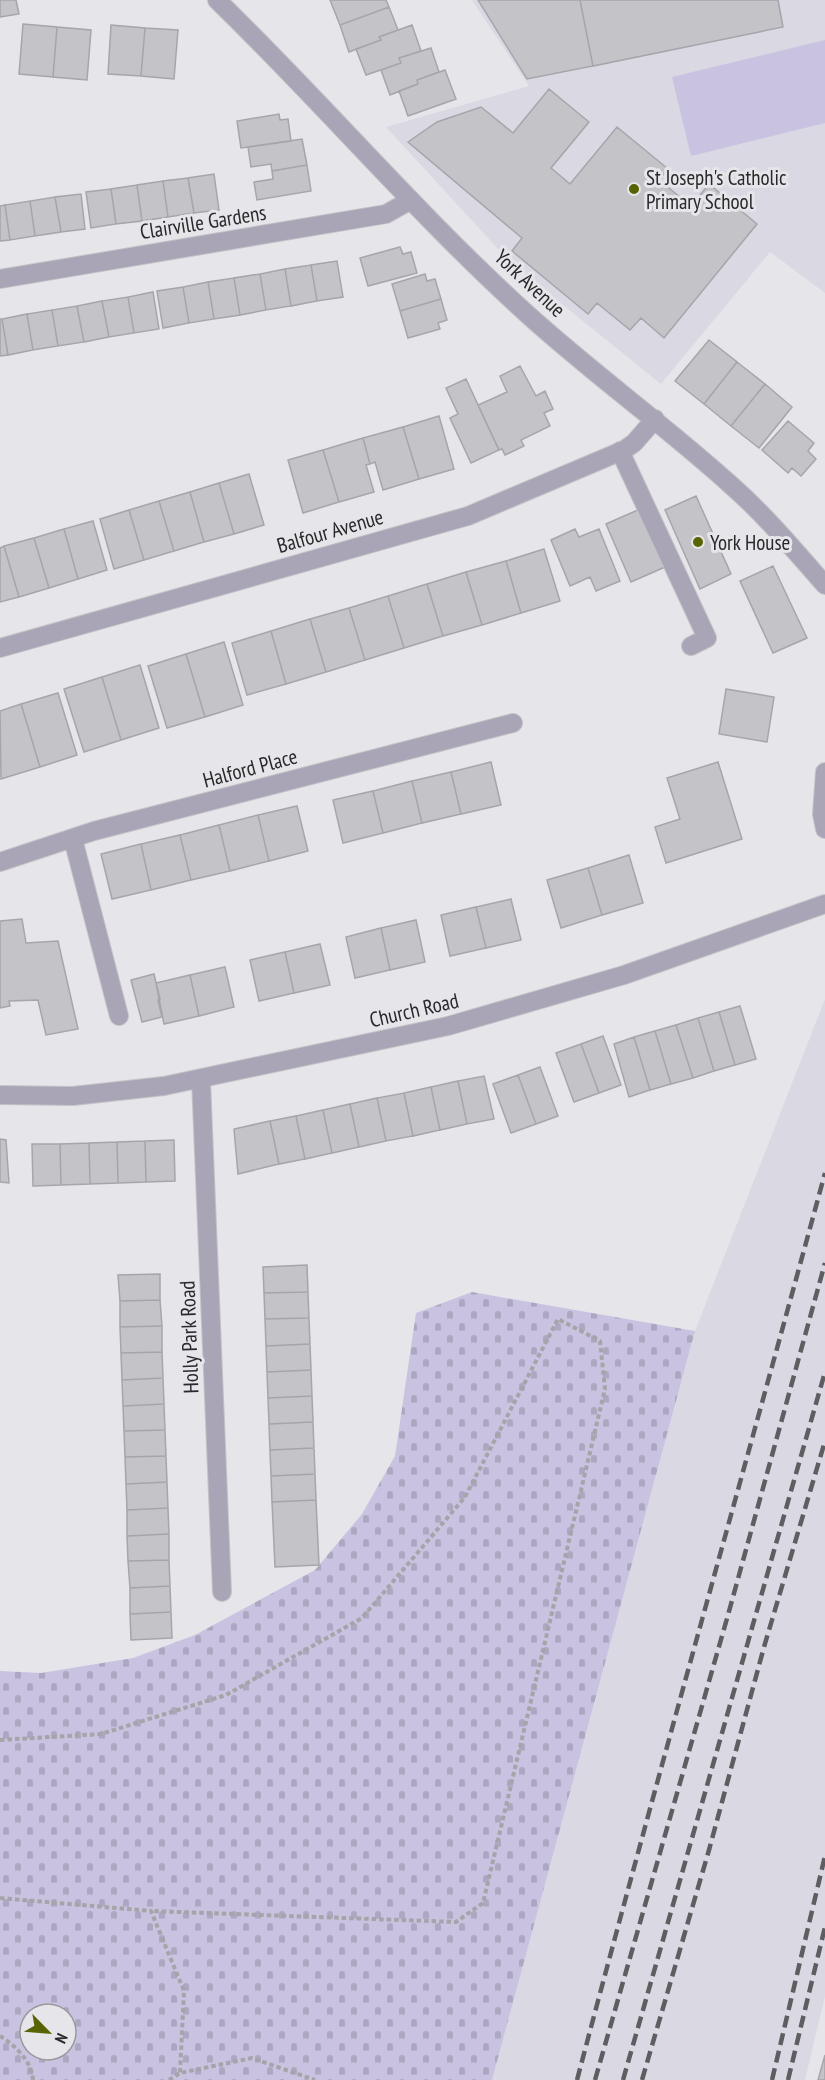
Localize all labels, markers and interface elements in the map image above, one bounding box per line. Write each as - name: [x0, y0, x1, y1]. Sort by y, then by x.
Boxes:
- place label: St Joseph's Catholic Primary School: [646, 164, 787, 215]
- marker: St Joseph's Catholic Primary School: [627, 182, 641, 196]
- street label: Clairville Gardens: [138, 199, 268, 245]
- street label: York Avenue: [489, 243, 571, 323]
- street label: Balfour Avenue: [274, 503, 386, 559]
- place label: York House: [710, 529, 790, 556]
- marker: York House: [691, 535, 705, 549]
- street label: Halford Place: [200, 742, 300, 794]
- street label: Church Road: [367, 987, 461, 1033]
- street label: Holly Park Road: [174, 1280, 204, 1394]
- north arrow: [18, 2002, 78, 2062]
- text: N: [51, 2030, 72, 2046]

